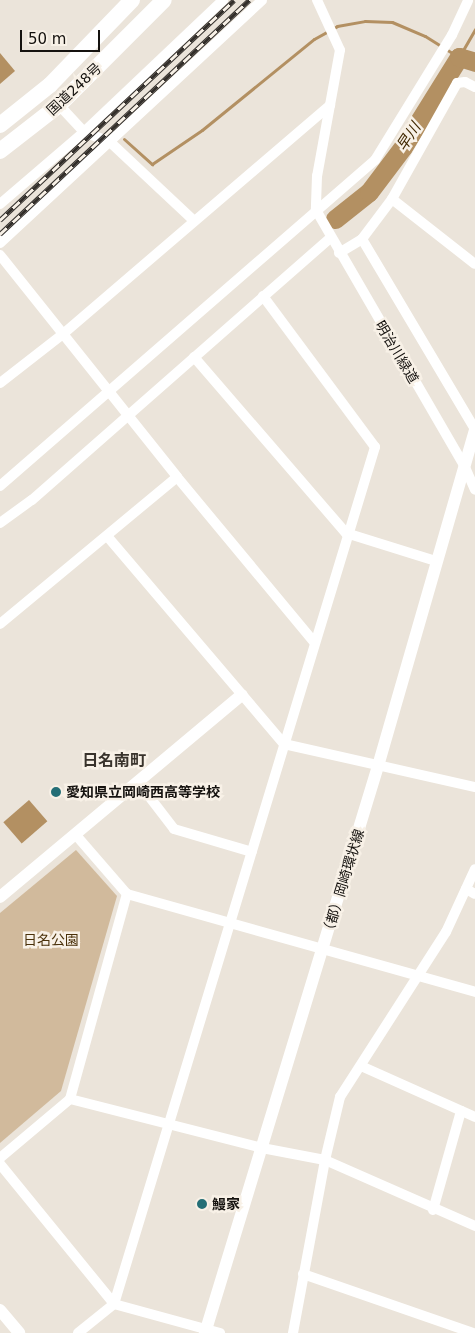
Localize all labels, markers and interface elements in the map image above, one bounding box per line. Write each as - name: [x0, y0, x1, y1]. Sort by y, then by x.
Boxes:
- scale bar: [22, 20, 102, 52]
- text: 50 m: [28, 30, 66, 48]
- street label: 国道248号: [43, 59, 105, 119]
- water label: 早川: [393, 120, 425, 154]
- street label: 明治川緑道: [372, 318, 422, 386]
- district label: 日名南町: [82, 751, 146, 771]
- place label: 愛知県立岡崎西高等学校: [66, 784, 220, 800]
- marker: 愛知県立岡崎西高等学校: [50, 786, 62, 798]
- street label: （都）岡崎環状線: [319, 827, 367, 939]
- park label: 日名公園: [23, 932, 79, 948]
- place label: 鰻家: [212, 1196, 240, 1212]
- marker: 鰻家: [196, 1198, 208, 1210]

